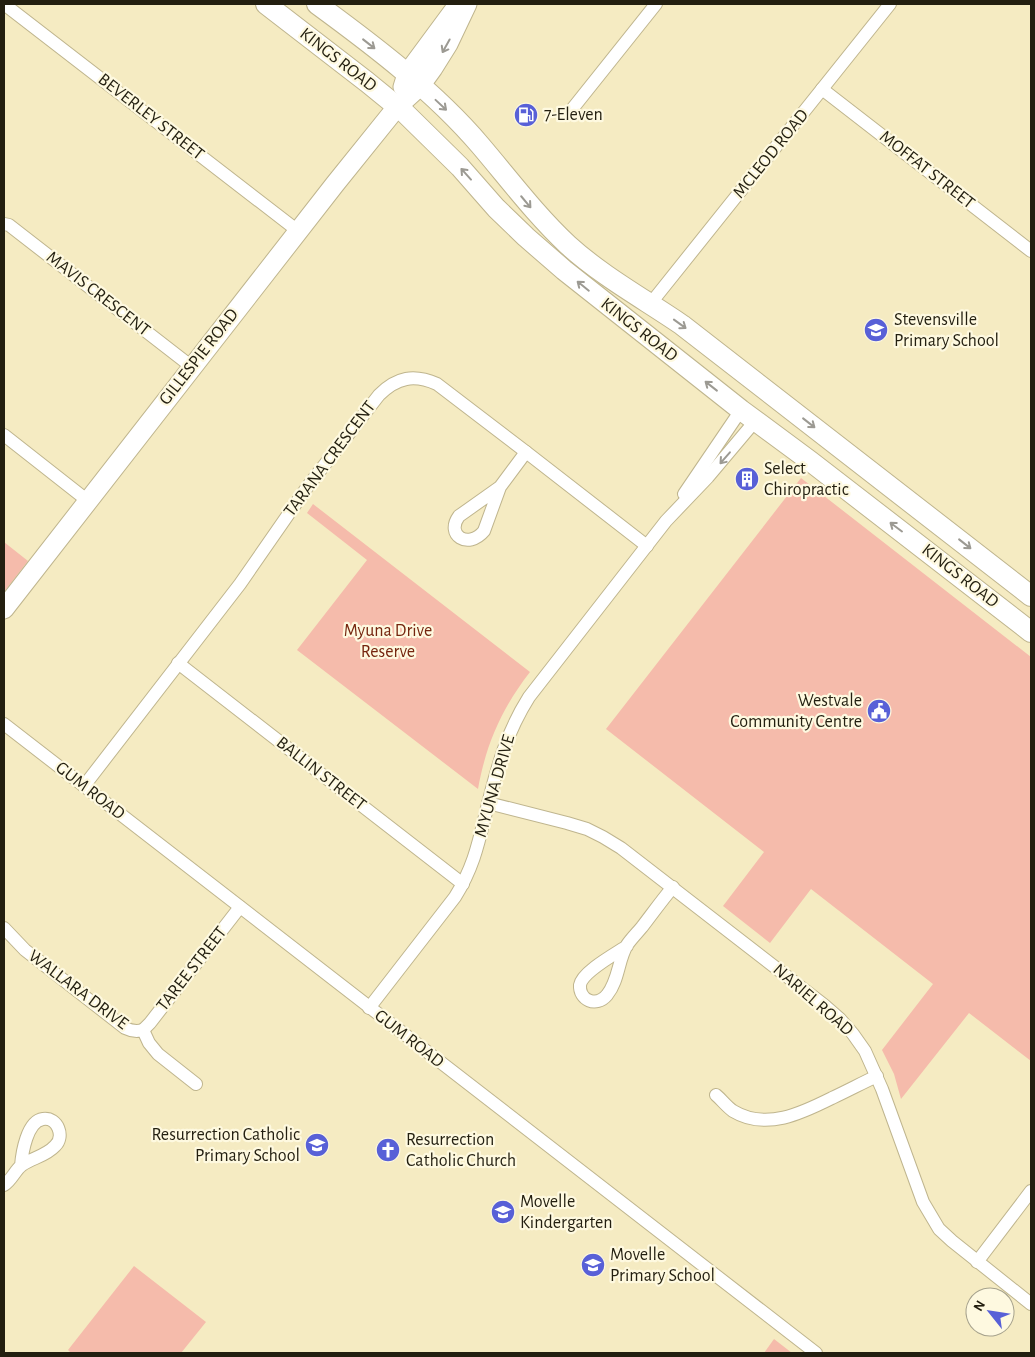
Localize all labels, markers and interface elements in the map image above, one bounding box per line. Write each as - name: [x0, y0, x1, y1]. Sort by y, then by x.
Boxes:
- street label: KINGS ROAD: [296, 25, 380, 95]
- one-way arrow: [362, 38, 375, 49]
- one-way arrow: [441, 39, 451, 54]
- street label: BEVERLEY STREET: [95, 70, 207, 164]
- one-way arrow: [434, 99, 447, 111]
- fuel station icon: 7-Eleven: [513, 102, 539, 128]
- place label: 7-Eleven: [544, 106, 603, 124]
- street label: MCLEOD ROAD: [730, 106, 812, 202]
- street label: MOFFAT STREET: [876, 127, 978, 213]
- one-way arrow: [460, 167, 472, 180]
- one-way arrow: [521, 195, 532, 208]
- street label: MAVIS CRESCENT: [43, 248, 153, 340]
- one-way arrow: [577, 280, 590, 291]
- street label: KINGS ROAD: [597, 295, 681, 365]
- street label: GILLESPIE ROAD: [156, 306, 242, 408]
- place label: Stevensville Primary School: [894, 311, 999, 350]
- school or university icon: Stevensville Primary School: [863, 317, 889, 343]
- one-way arrow: [673, 319, 687, 329]
- one-way arrow: [705, 381, 718, 392]
- street label: TARANA CRESCENT: [281, 398, 379, 520]
- one-way arrow: [802, 418, 815, 429]
- one-way arrow: [719, 451, 731, 464]
- place label: Select Chiropractic: [764, 460, 849, 499]
- building icon: Select Chiropractic: [734, 466, 760, 492]
- one-way arrow: [889, 522, 903, 532]
- one-way arrow: [958, 539, 971, 550]
- street label: KINGS ROAD: [918, 541, 1002, 611]
- park label: Myuna Drive Reserve: [344, 622, 432, 661]
- place label: Westvale Community Centre: [730, 692, 862, 731]
- public building icon: Westvale Community Centre: [866, 698, 892, 724]
- street label: MYUNA DRIVE: [472, 732, 518, 839]
- street label: BALLIN STREET: [273, 734, 369, 815]
- street label: GUM ROAD: [52, 759, 128, 823]
- street label: TAREE STREET: [154, 923, 231, 1015]
- street label: WALLARA DRIVE: [25, 947, 132, 1033]
- street label: NARIEL ROAD: [769, 961, 857, 1039]
- street label: GUM ROAD: [371, 1007, 447, 1071]
- place label: Resurrection Catholic Primary School: [152, 1126, 300, 1165]
- place label: Resurrection Catholic Church: [406, 1131, 516, 1170]
- school or university icon: Resurrection Catholic Primary School: [304, 1132, 330, 1158]
- church icon: Resurrection Catholic Church: [375, 1137, 401, 1163]
- place label: Movelle Kindergarten: [520, 1193, 612, 1232]
- school or university icon: Movelle Kindergarten: [490, 1199, 516, 1225]
- place label: Movelle Primary School: [610, 1246, 715, 1285]
- school or university icon: Movelle Primary School: [580, 1252, 606, 1278]
- north arrow: [965, 1287, 1015, 1337]
- text: N: [971, 1298, 988, 1314]

